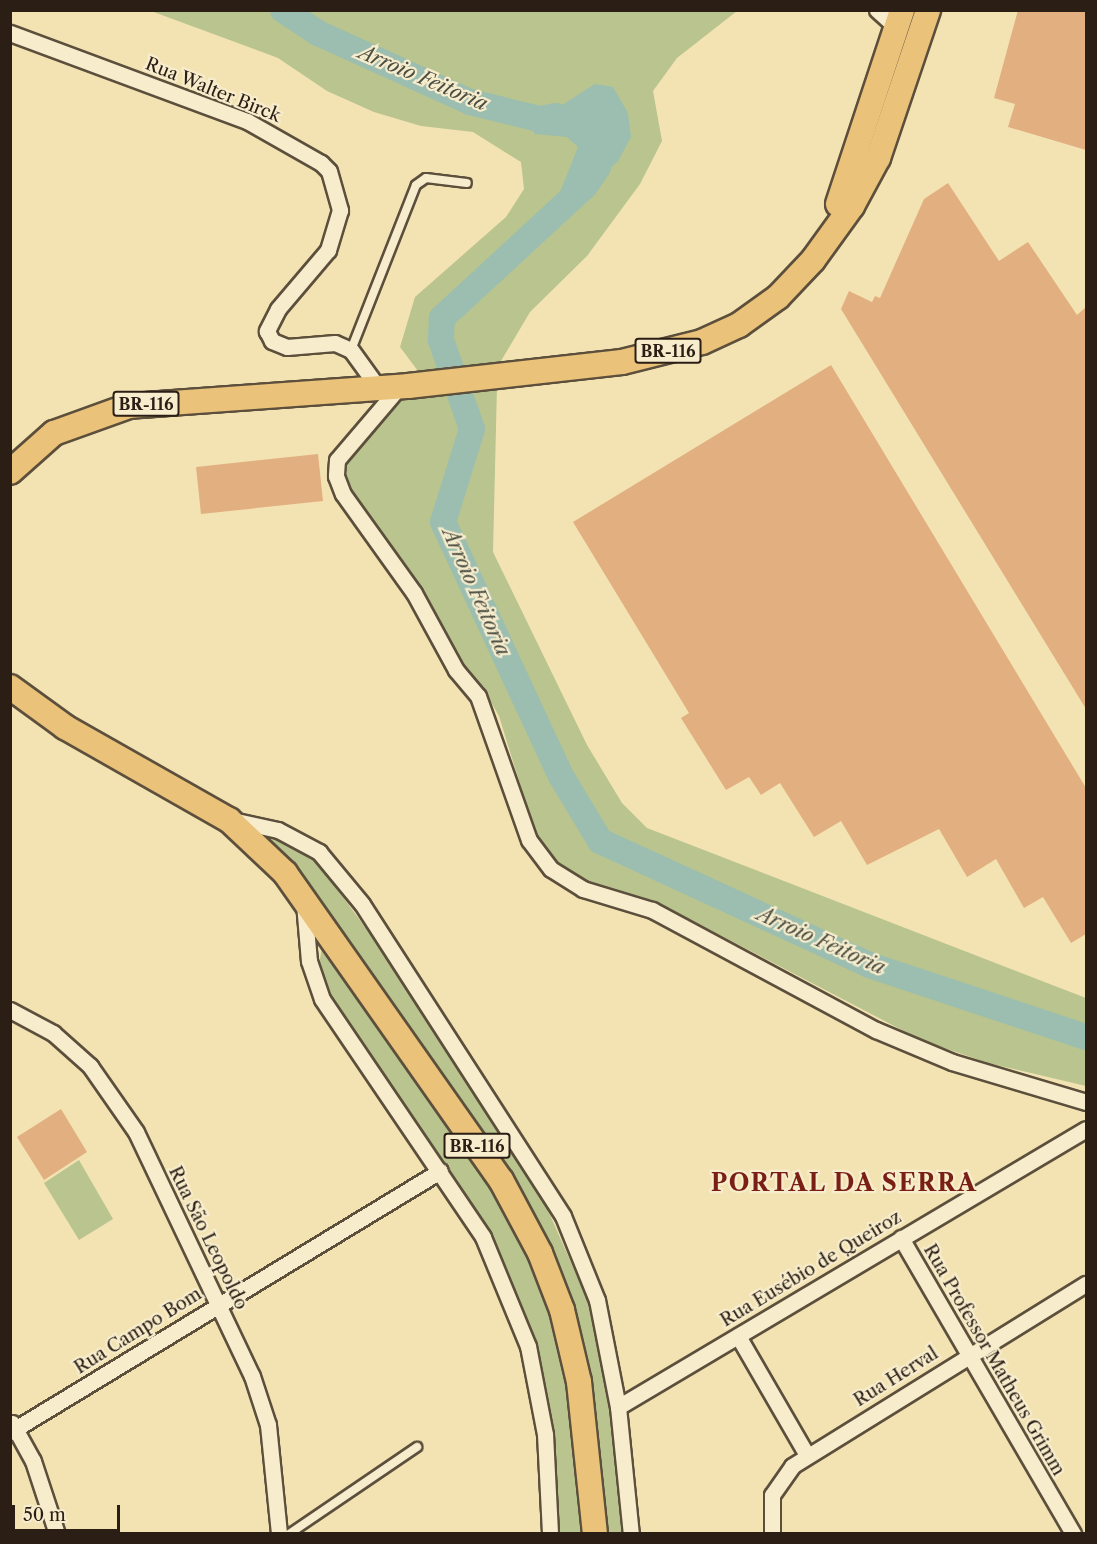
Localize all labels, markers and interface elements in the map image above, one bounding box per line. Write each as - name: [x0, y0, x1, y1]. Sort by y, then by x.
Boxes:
- water label: Arroio Feitoria: [355, 40, 491, 116]
- street label: Rua Walter Birck: [142, 53, 284, 127]
- road number: BR-116: [634, 338, 702, 364]
- road number: BR-116: [112, 391, 180, 417]
- water label: Arroio Feitoria: [437, 524, 515, 660]
- water label: Arroio Feitoria: [753, 902, 889, 980]
- road number: BR-116: [442, 1133, 512, 1159]
- street label: Rua São Leopoldo: [164, 1163, 252, 1313]
- district label: PORTAL DA SERRA: [710, 1169, 978, 1197]
- street label: Rua Eusébio de Queiroz: [717, 1206, 905, 1332]
- street label: Rua Professor Matheus Grimm: [919, 1240, 1069, 1480]
- street label: Rua Campo Bom: [70, 1283, 206, 1379]
- street label: Rua Herval: [850, 1343, 942, 1411]
- scale bar: [15, 1493, 123, 1531]
- text: 50 m: [23, 1504, 66, 1526]

